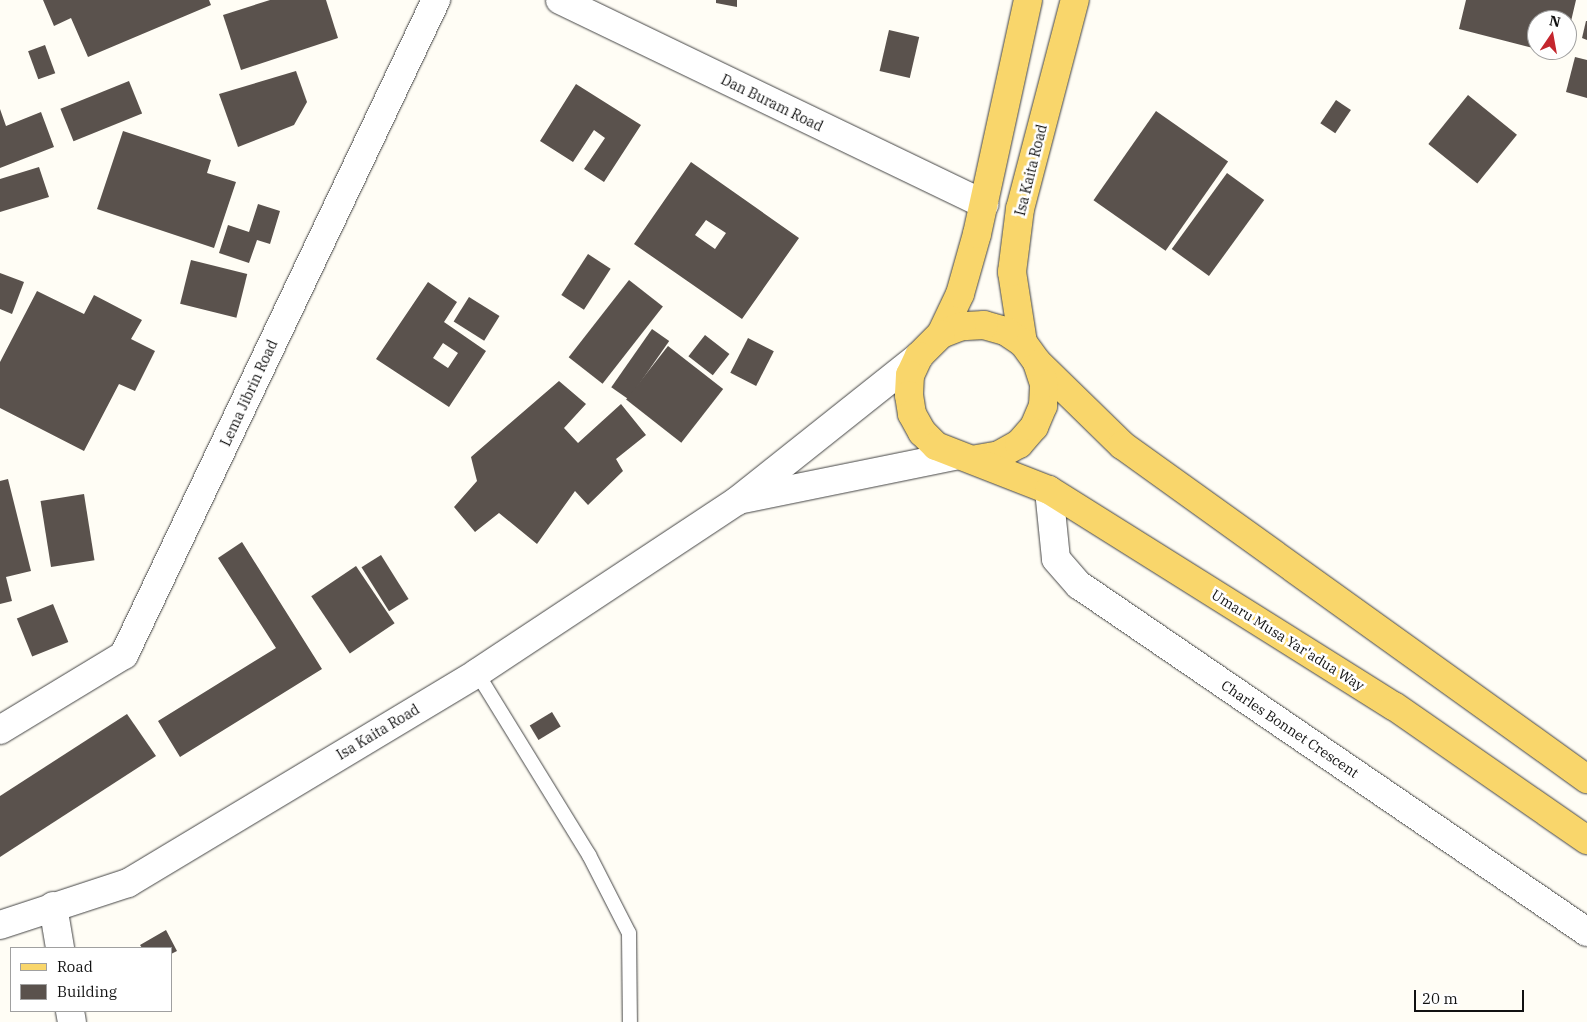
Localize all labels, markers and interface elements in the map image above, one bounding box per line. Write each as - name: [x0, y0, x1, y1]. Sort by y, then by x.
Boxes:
- north arrow: [1527, 10, 1577, 60]
- text: N: [1548, 11, 1562, 31]
- street label: Dan Buram Road: [718, 71, 826, 135]
- street label: Isa Kaita Road: [1012, 123, 1050, 217]
- street label: Lema Jibrin Road: [217, 337, 281, 449]
- street label: Umaru Musa Yar'adua Way: [1208, 586, 1368, 694]
- street label: Charles Bonnet Crescent: [1218, 677, 1362, 781]
- street label: Isa Kaita Road: [334, 701, 422, 763]
- legend: [10, 947, 172, 1012]
- text: Road: [57, 957, 93, 976]
- scale bar: [1417, 980, 1527, 1012]
- text: Building: [57, 982, 117, 1001]
- text: 20 m: [1422, 989, 1458, 1008]

